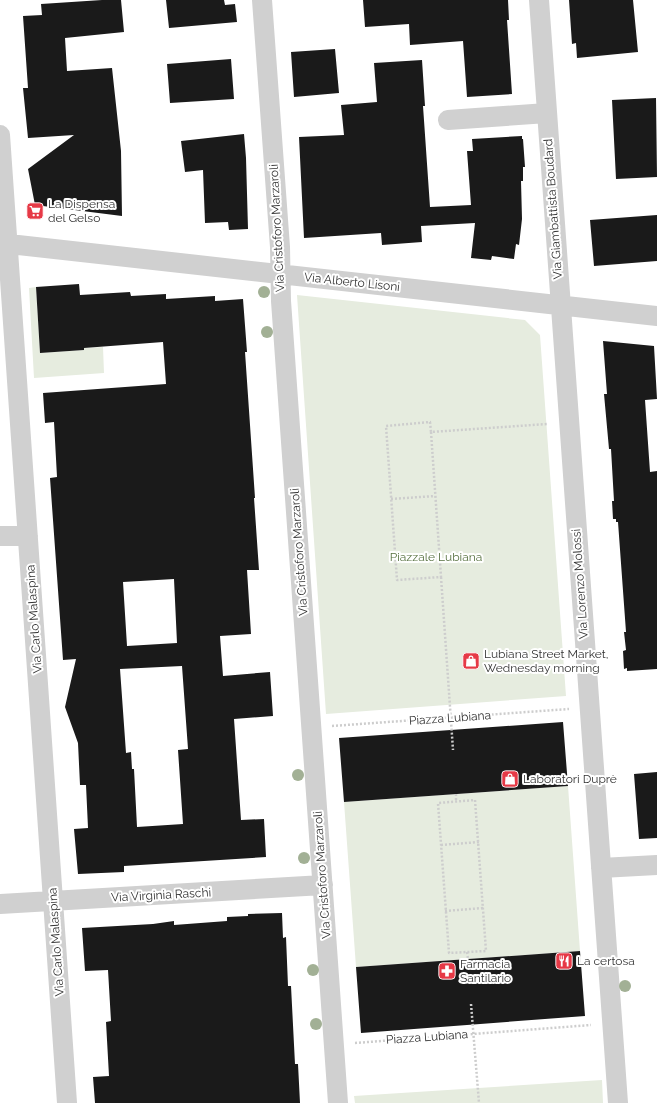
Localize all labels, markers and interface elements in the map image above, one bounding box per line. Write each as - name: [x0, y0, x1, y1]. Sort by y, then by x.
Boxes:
- street label: Via Giambattista Boudard: [541, 138, 565, 280]
- street label: Via Cristoforo Marzaroli: [267, 164, 287, 292]
- place label: La Dispensa del Gelso: [48, 197, 115, 225]
- supermarket icon: La Dispensa del Gelso: [25, 201, 45, 221]
- street label: Via Alberto Lisoni: [303, 270, 401, 294]
- street label: Via Cristoforo Marzaroli: [288, 488, 310, 616]
- street label: Via Lorenzo Molossi: [569, 528, 591, 640]
- park label: Piazzale Lubiana: [390, 550, 482, 564]
- street label: Via Carlo Malaspina: [23, 564, 45, 674]
- place label: Lubiana Street Market, Wednesday morning: [484, 647, 609, 675]
- shop icon: Lubiana Street Market, Wednesday morning: [461, 651, 481, 671]
- street label: Piazza Lubiana: [408, 708, 492, 728]
- shop icon: Laboratori Duprè: [500, 769, 520, 789]
- place label: Laboratori Duprè: [523, 772, 617, 786]
- street label: Via Cristoforo Marzaroli: [311, 811, 333, 939]
- street label: Via Virginia Raschi: [111, 885, 211, 905]
- street label: Via Carlo Malaspina: [45, 887, 67, 997]
- restaurant icon: La certosa: [554, 951, 574, 971]
- place label: La certosa: [577, 954, 635, 968]
- place label: Farmacia Santilario: [460, 957, 511, 985]
- pharmacy icon: Farmacia Santilario: [437, 961, 457, 981]
- street label: Piazza Lubiana: [385, 1027, 469, 1047]

